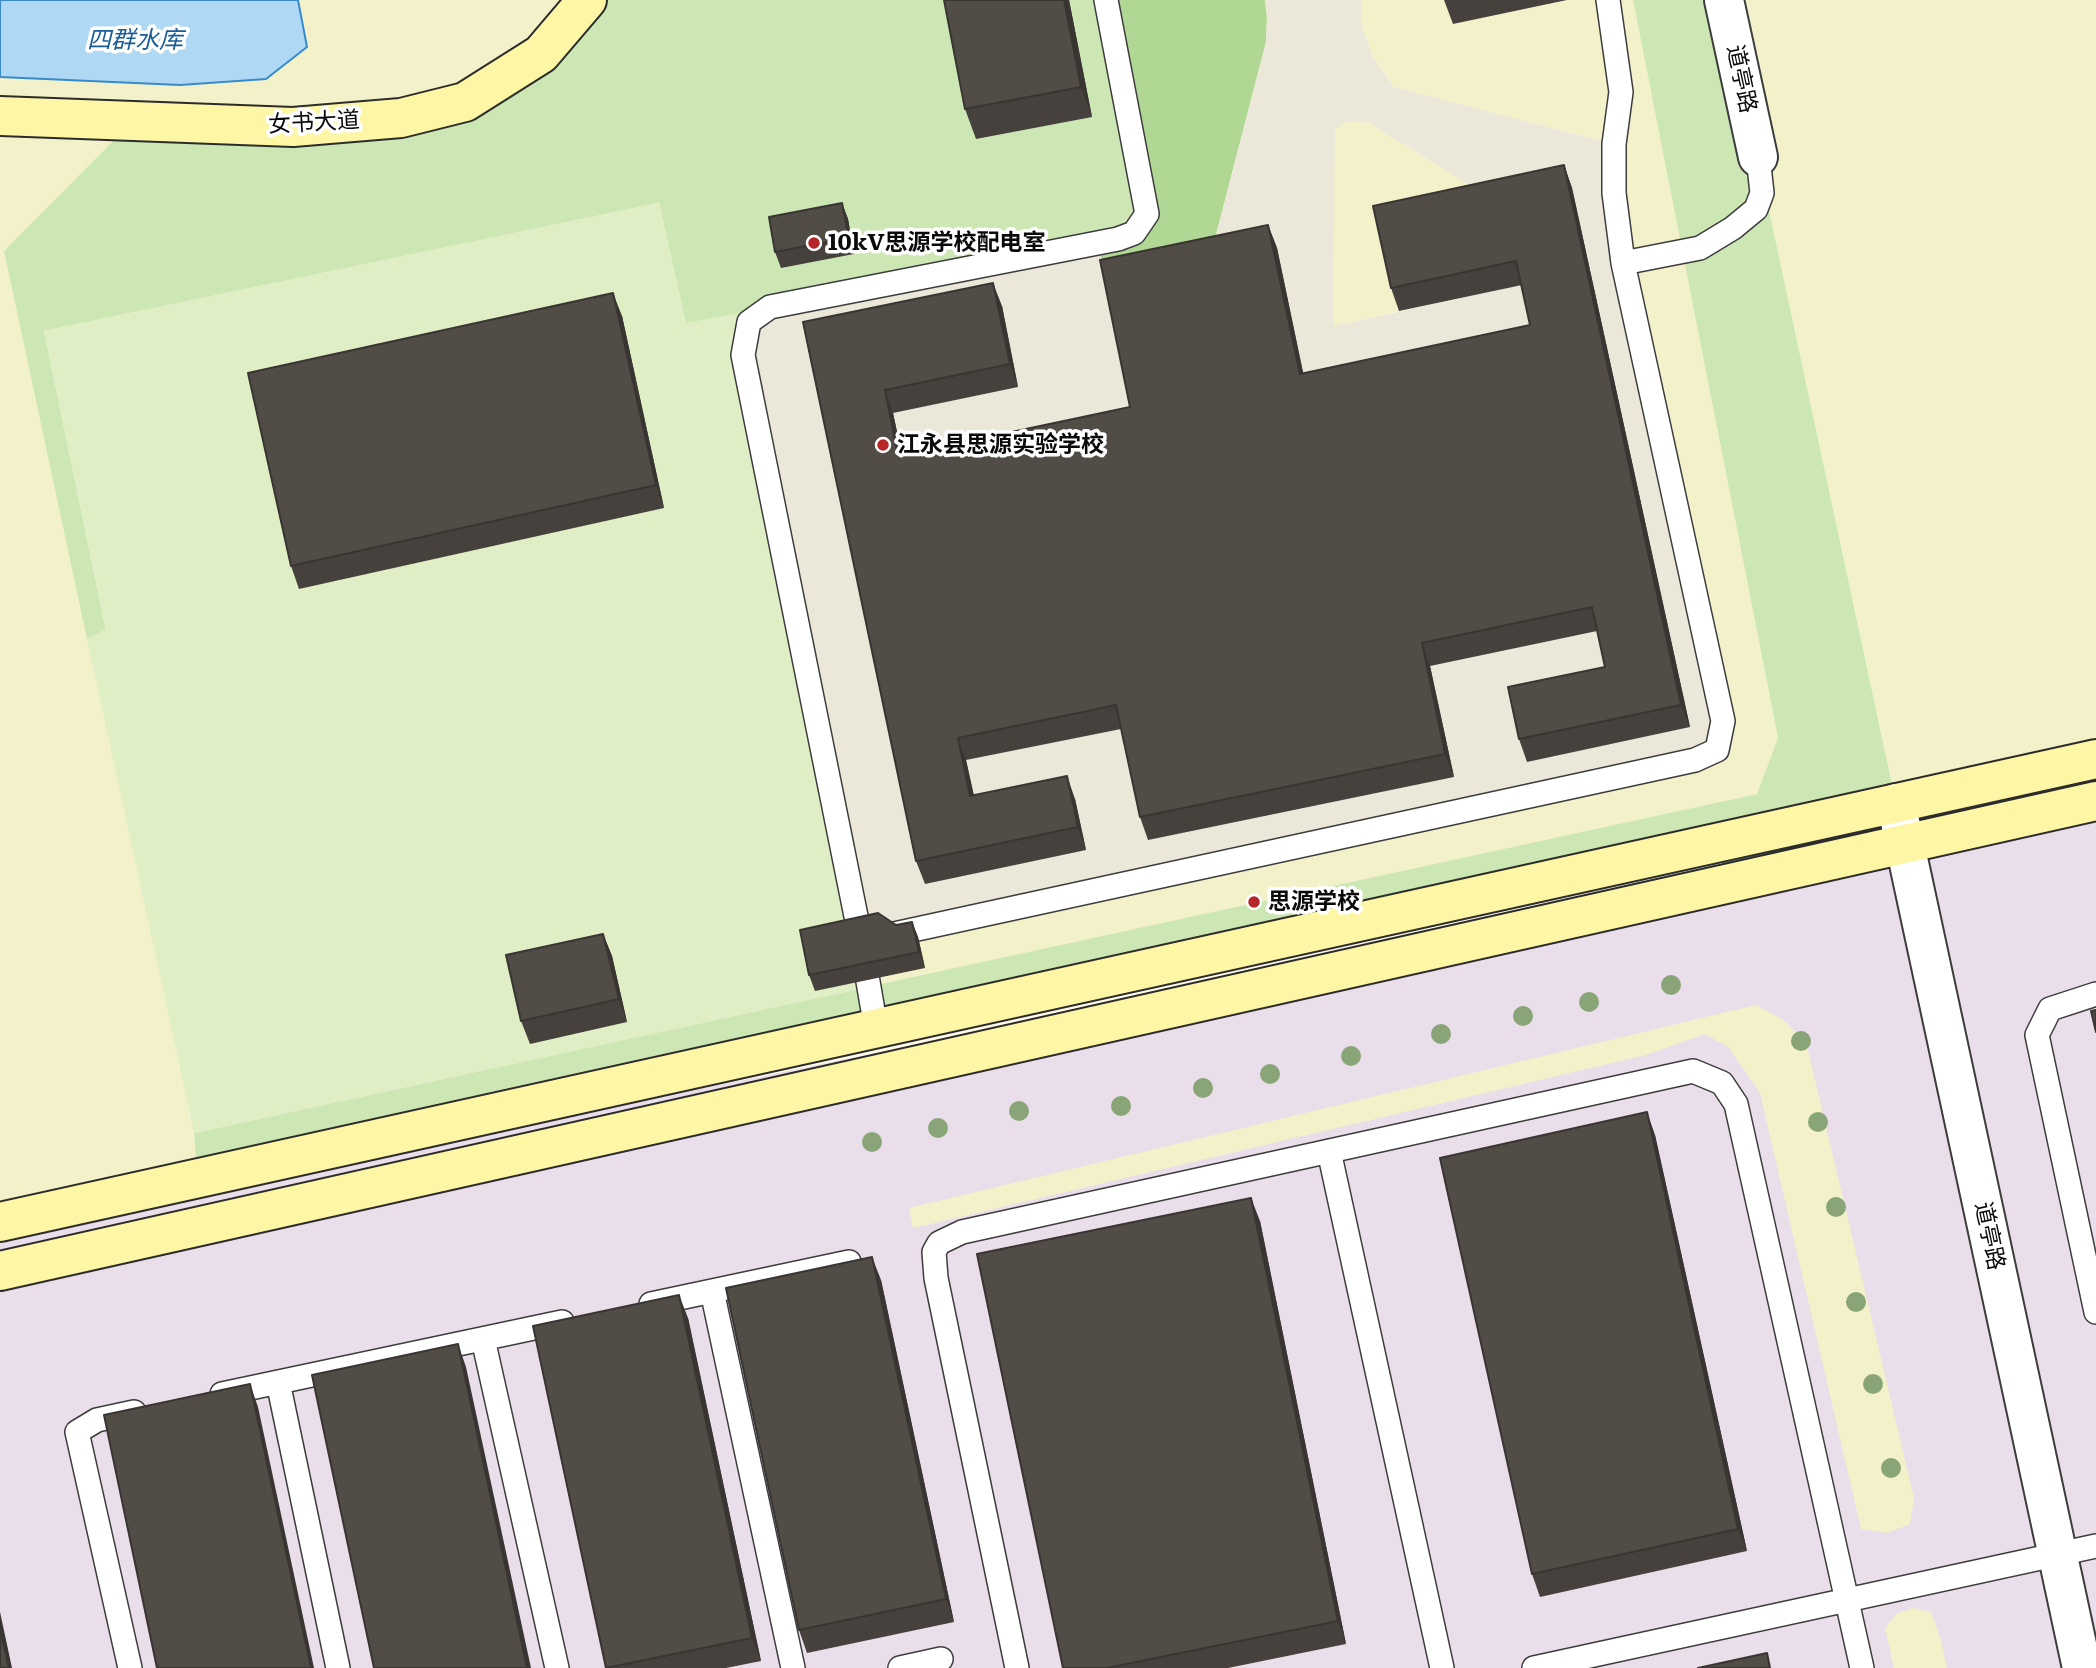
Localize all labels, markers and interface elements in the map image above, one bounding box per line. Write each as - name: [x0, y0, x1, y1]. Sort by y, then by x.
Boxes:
- water label: 四群水库: [87, 27, 183, 55]
- street label: 道亭路: [1720, 42, 1762, 116]
- street label: 女书大道: [267, 107, 361, 139]
- place label: 10kV思源学校配电室: [828, 229, 1046, 257]
- marker: 10kV思源学校配电室: [806, 235, 822, 251]
- place label: 江永县思源实验学校: [897, 431, 1104, 459]
- marker: 江永县思源实验学校: [875, 437, 891, 453]
- place label: 思源学校: [1268, 888, 1360, 916]
- marker: 思源学校: [1246, 894, 1262, 910]
- street label: 道亭路: [1968, 1199, 2010, 1273]

